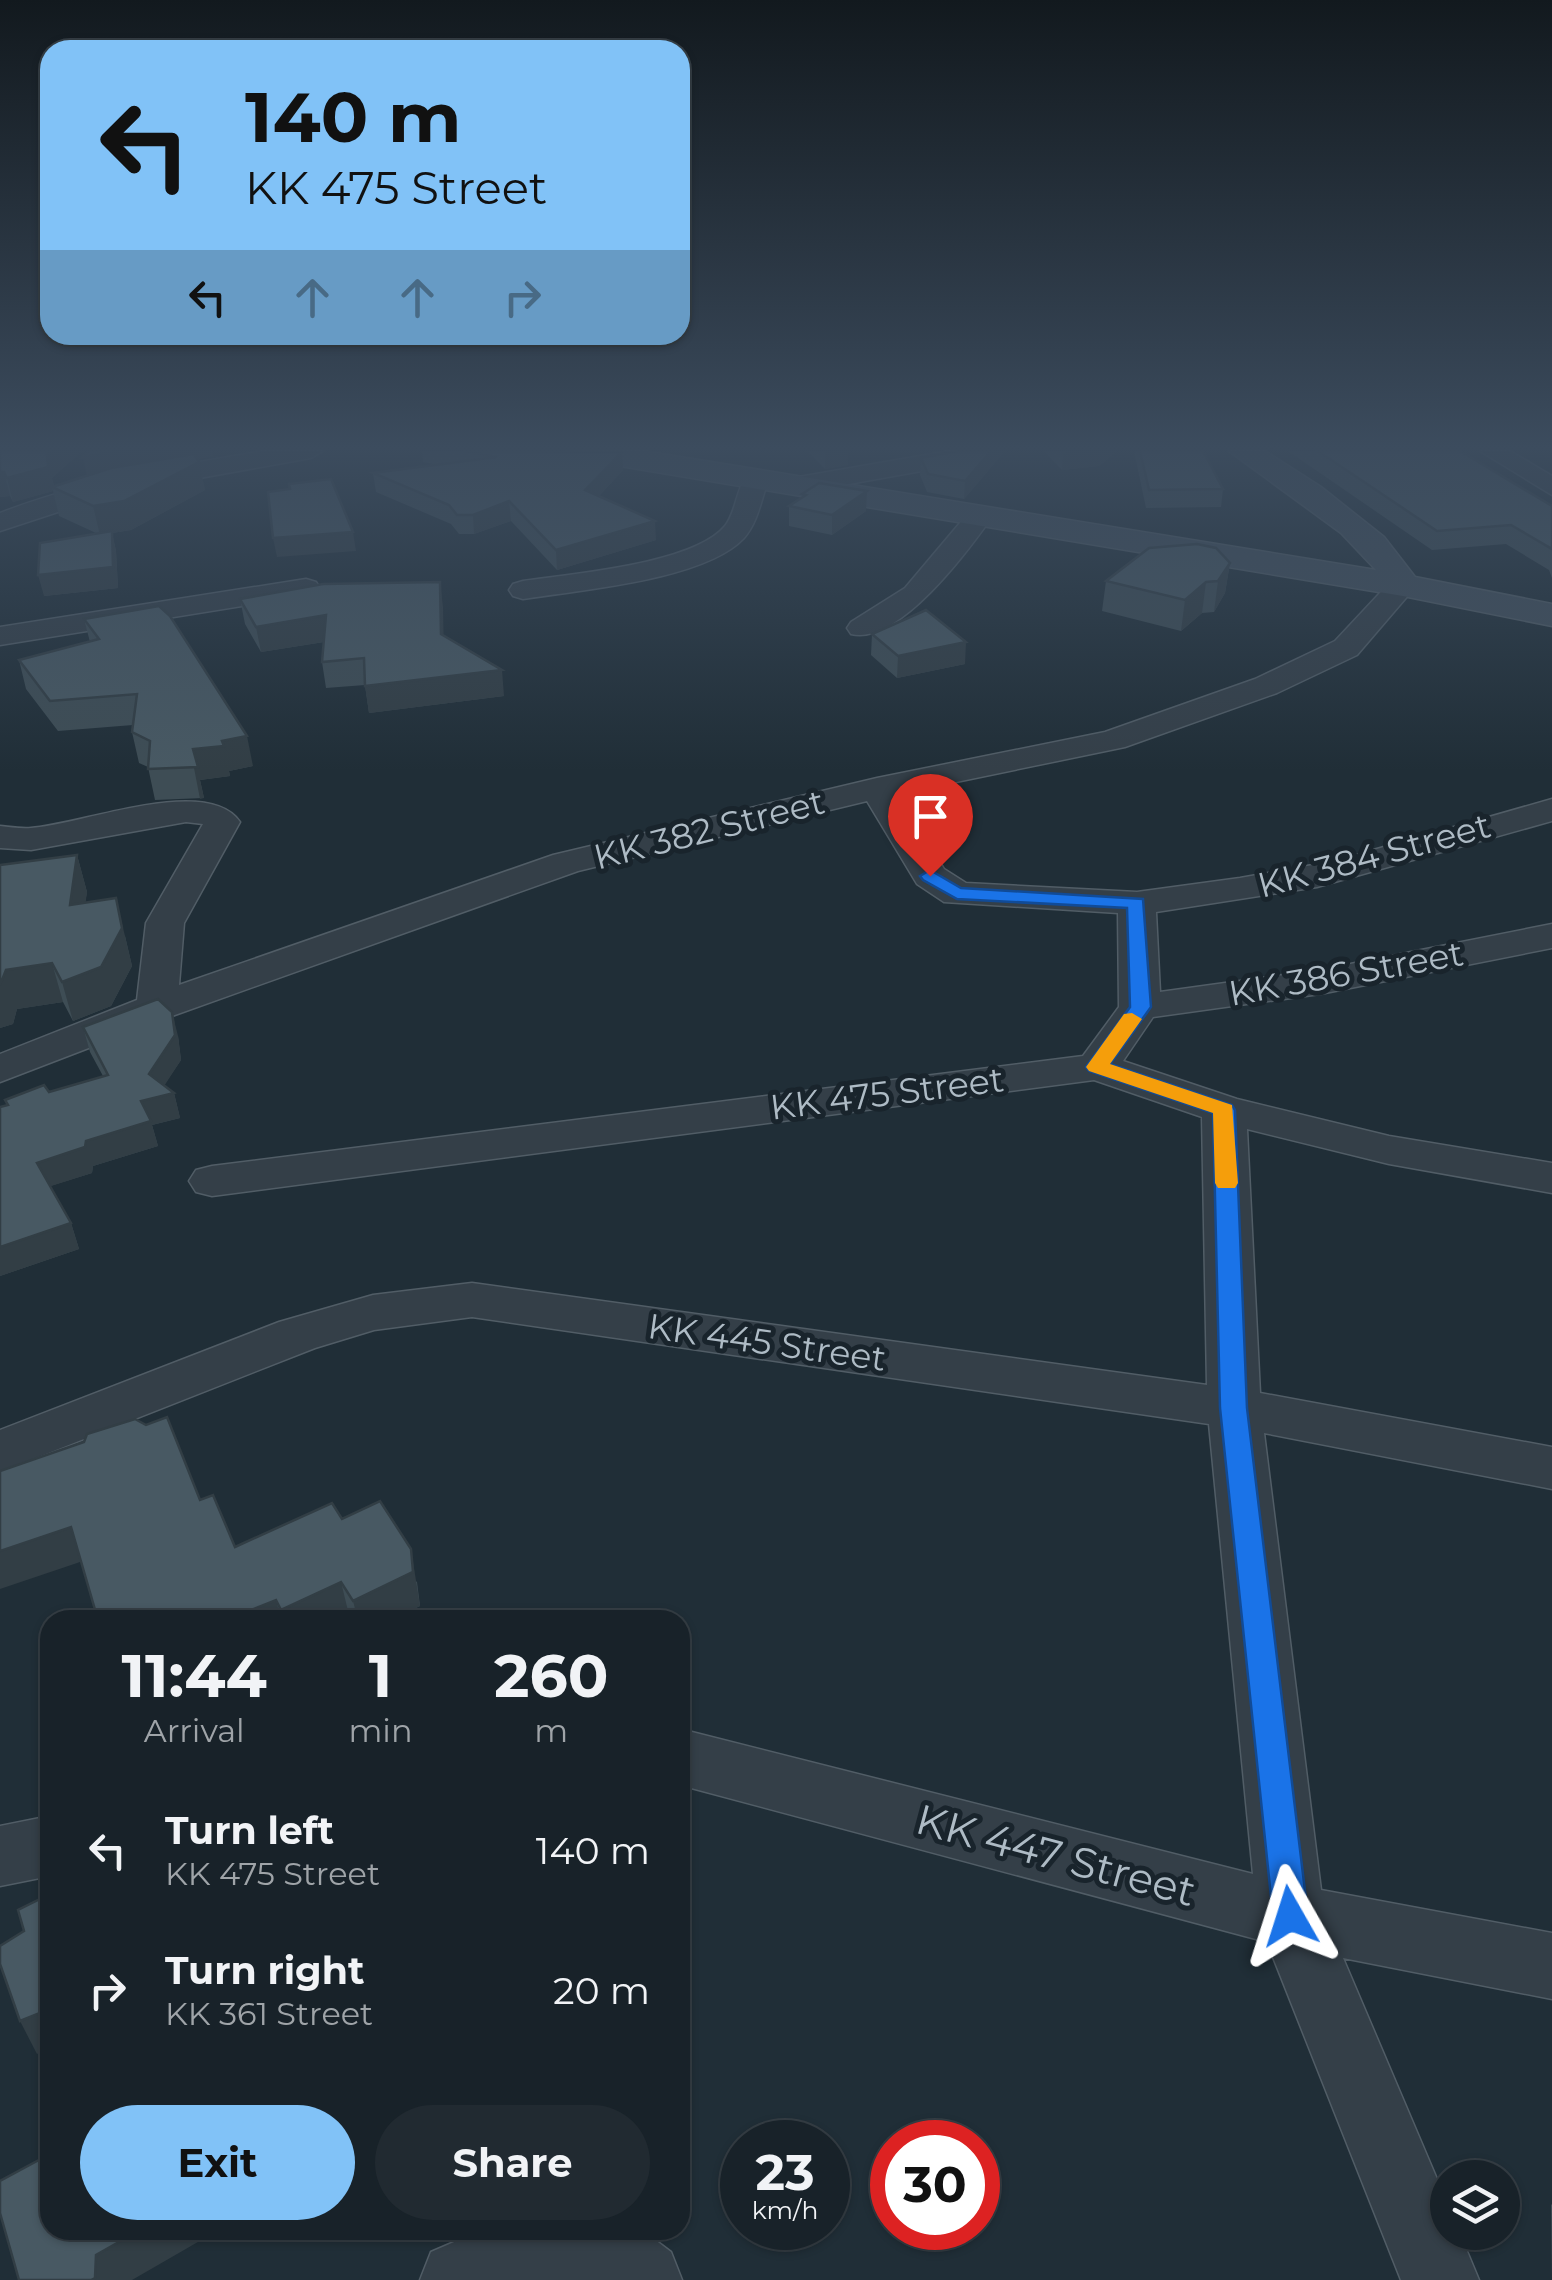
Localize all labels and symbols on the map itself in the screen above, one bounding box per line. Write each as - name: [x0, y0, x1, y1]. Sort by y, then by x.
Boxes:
- pin: [888, 774, 973, 877]
- street label: KK 382 Street: [589, 780, 829, 878]
- street label: KK 384 Street: [1253, 803, 1495, 907]
- street label: KK 386 Street: [1225, 931, 1467, 1015]
- street label: KK 475 Street: [768, 1057, 1006, 1129]
- street label: KK 445 Street: [645, 1304, 889, 1380]
- street label: KK 447 Street: [911, 1793, 1201, 1917]
- position arrow: [1238, 1864, 1342, 1968]
- speed limit sign: 30: [870, 2120, 1000, 2250]

